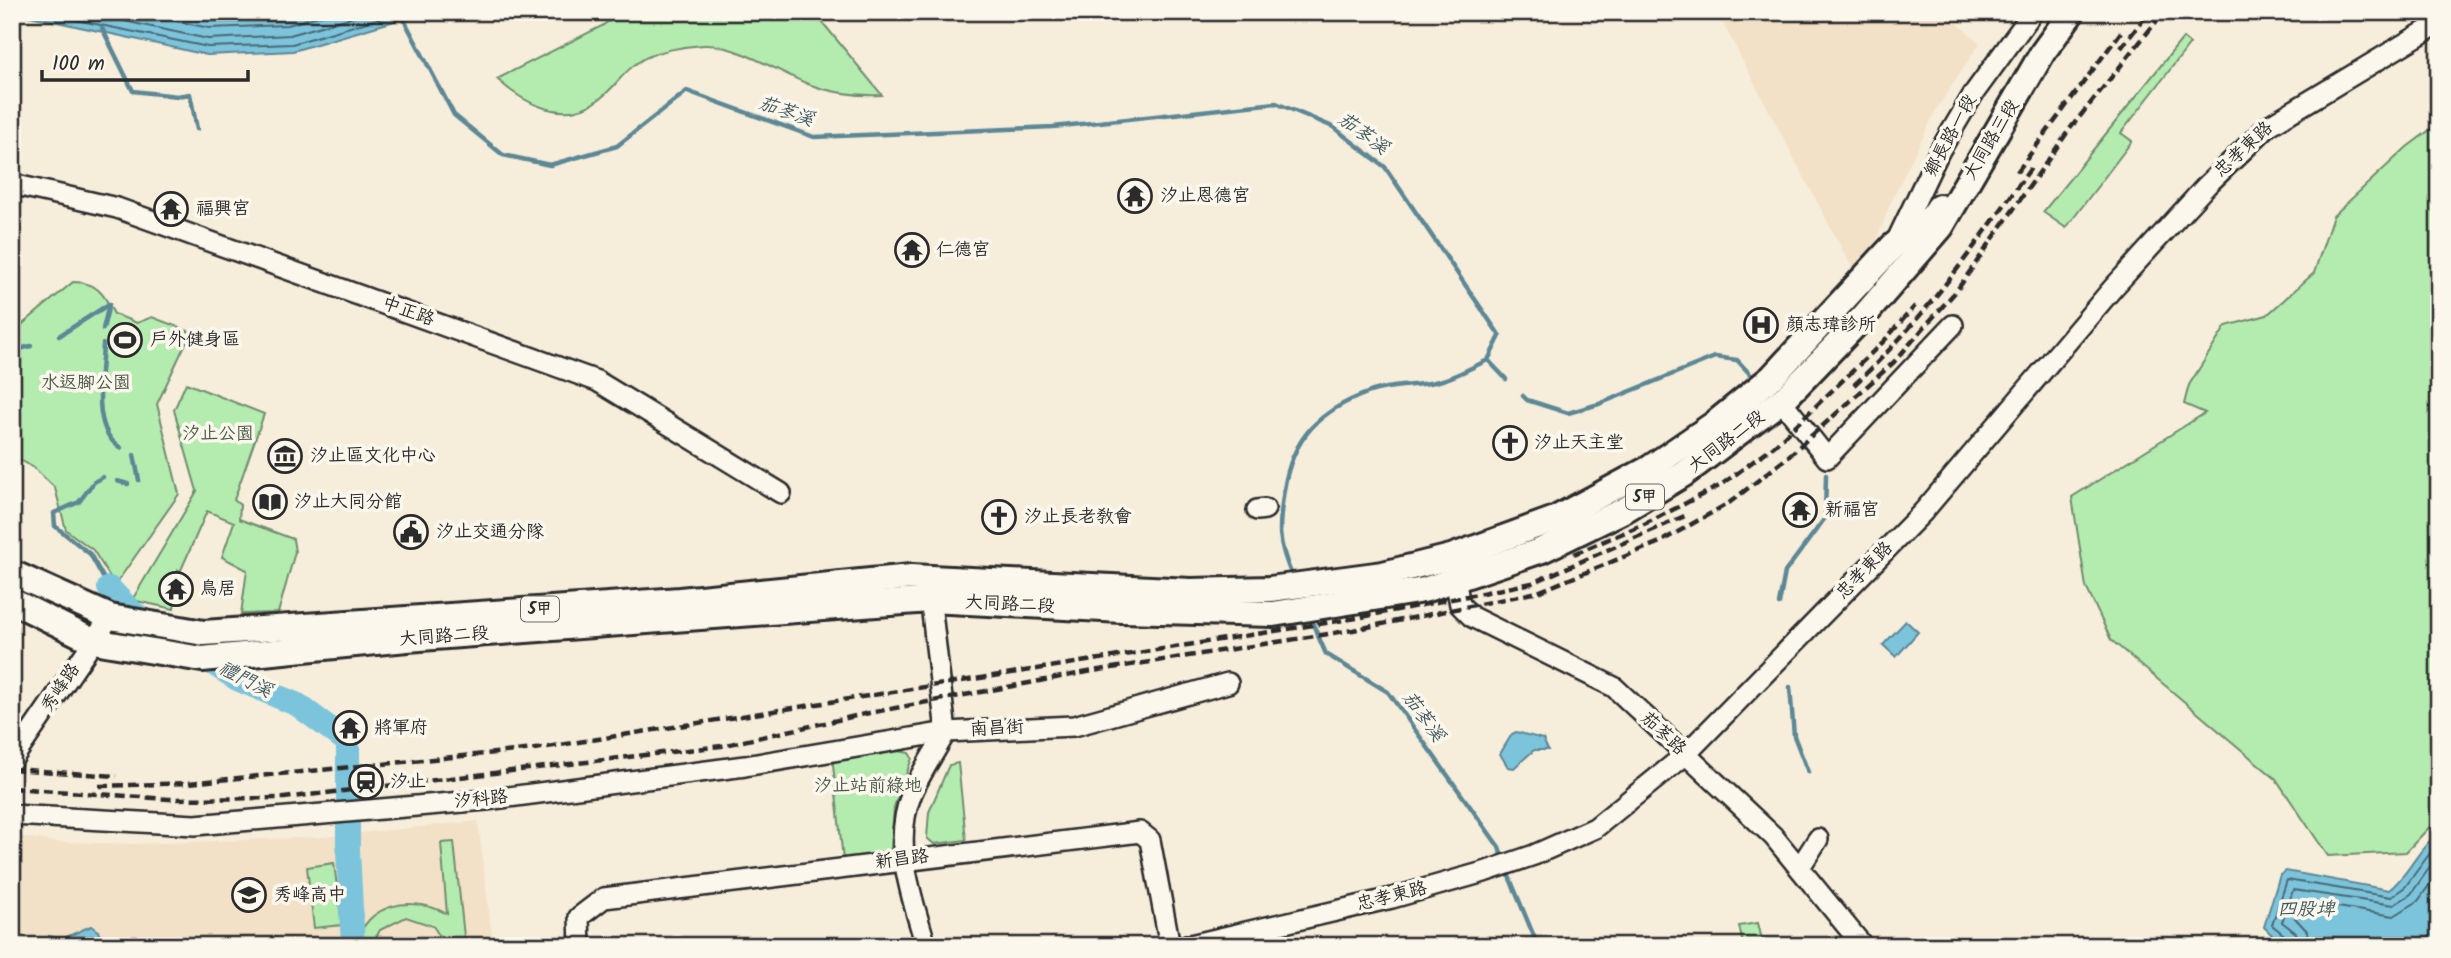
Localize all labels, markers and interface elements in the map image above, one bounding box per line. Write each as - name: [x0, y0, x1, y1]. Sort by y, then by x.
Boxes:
- scale bar: [42, 38, 248, 82]
- text: 100 m: [52, 48, 105, 81]
- water label: 茄苳溪: [754, 89, 819, 136]
- street label: 鄉長路一段: [1917, 89, 1985, 183]
- street label: 大同路三段: [1956, 94, 2028, 186]
- water label: 茄苳溪: [1331, 105, 1396, 163]
- street label: 忠孝東路: [2208, 115, 2280, 185]
- temple icon: 汐止恩德宮: [1116, 177, 1154, 215]
- place label: 汐止恩德宮: [1160, 182, 1250, 211]
- temple icon: 福興宮: [152, 190, 190, 228]
- place label: 福興宮: [196, 195, 250, 224]
- temple icon: 仁德宮: [893, 231, 931, 269]
- place label: 仁德宮: [936, 236, 990, 265]
- street label: 中正路: [378, 289, 438, 335]
- hospital icon: 顏志瑋診所: [1742, 306, 1780, 344]
- place label: 顏志瑋診所: [1786, 311, 1876, 340]
- sports icon: 戶外健身區: [106, 321, 144, 359]
- place label: 戶外健身區: [150, 326, 240, 355]
- park label: 水返腳公園: [41, 369, 131, 398]
- street label: 大同路二段: [1682, 403, 1772, 481]
- park label: 汐止公園: [182, 420, 254, 449]
- church icon: 汐止天主堂: [1491, 424, 1529, 462]
- place label: 汐止天主堂: [1534, 429, 1624, 458]
- museum icon: 汐止區文化中心: [266, 437, 304, 475]
- place label: 汐止區文化中心: [310, 442, 436, 471]
- library icon: 汐止大同分館: [251, 483, 289, 521]
- road number: 5甲: [1626, 484, 1664, 510]
- place label: 汐止大同分館: [294, 488, 402, 517]
- temple icon: 新福宮: [1781, 491, 1819, 529]
- place label: 新福宮: [1825, 496, 1879, 525]
- church icon: 汐止長老教會: [980, 498, 1018, 536]
- place label: 汐止長老教會: [1024, 503, 1132, 532]
- public building icon: 汐止交通分隊: [392, 513, 430, 551]
- place label: 汐止交通分隊: [436, 518, 544, 547]
- street label: 忠孝東路: [1830, 535, 1900, 607]
- temple icon: 鳥居: [157, 570, 195, 608]
- place label: 鳥居: [200, 575, 236, 604]
- street label: 大同路二段: [964, 588, 1056, 622]
- road number: 5甲: [521, 596, 559, 622]
- street label: 大同路二段: [398, 619, 490, 655]
- water label: 禮門溪: [213, 654, 278, 707]
- street label: 秀峰路: [34, 658, 88, 718]
- water label: 茄苳溪: [1394, 685, 1452, 750]
- street label: 茄苳路: [1633, 705, 1693, 763]
- temple icon: 將軍府: [331, 709, 369, 747]
- street label: 南昌街: [969, 713, 1025, 745]
- place label: 將軍府: [374, 714, 428, 743]
- station icon: 汐止: [347, 763, 385, 801]
- place label: 汐止: [390, 768, 426, 797]
- park label: 汐止站前綠地: [814, 772, 922, 801]
- street label: 汐科路: [453, 783, 509, 817]
- street label: 新昌路: [873, 842, 931, 878]
- street label: 忠孝東路: [1354, 874, 1430, 920]
- school or university icon: 秀峰高中: [230, 876, 268, 914]
- place label: 秀峰高中: [274, 881, 346, 910]
- water label: 四股埤: [2277, 895, 2336, 925]

